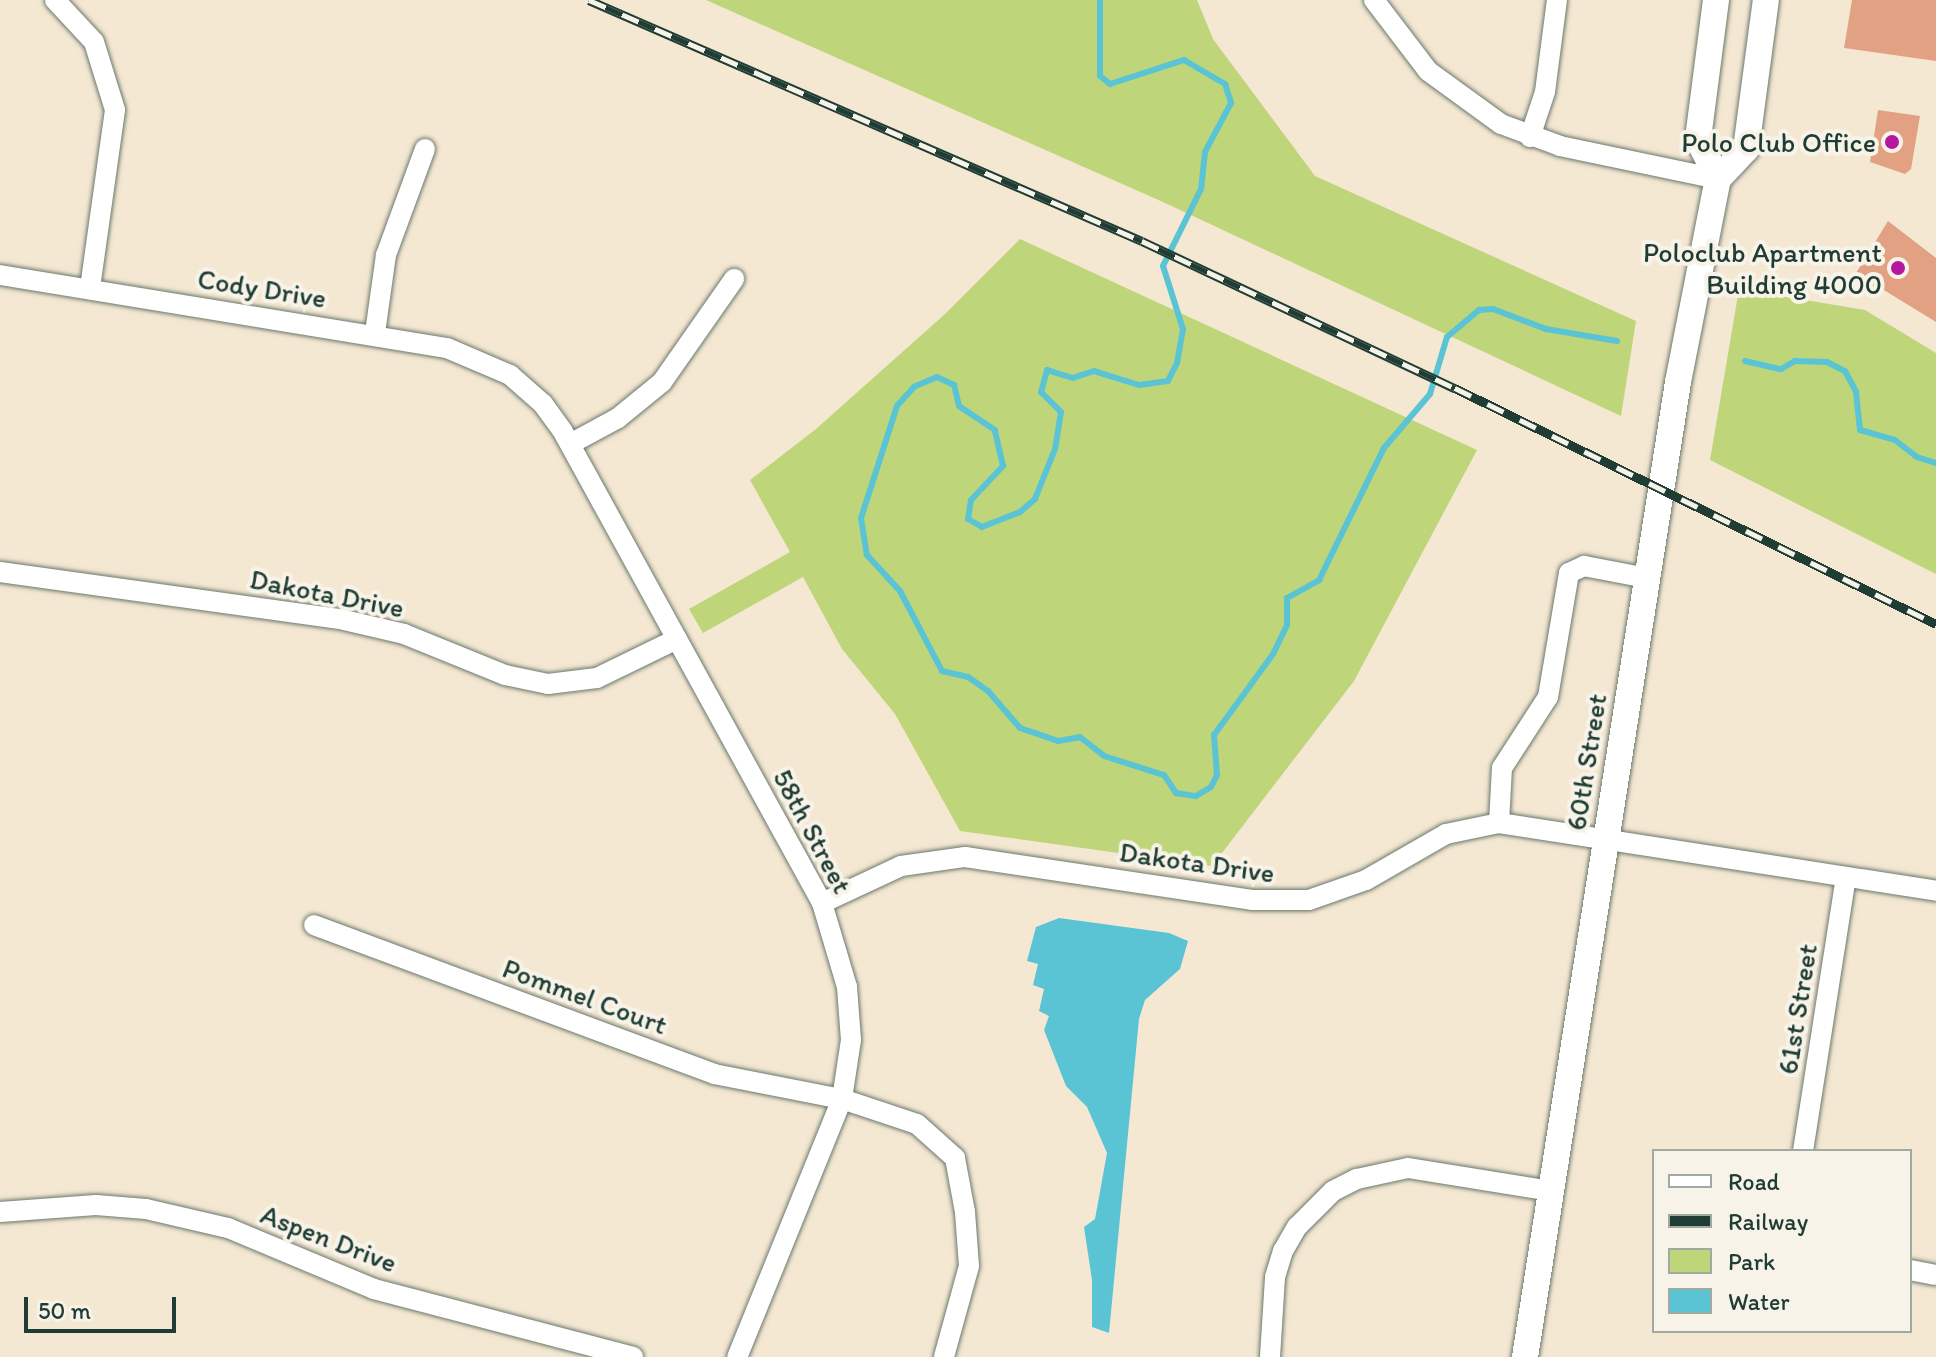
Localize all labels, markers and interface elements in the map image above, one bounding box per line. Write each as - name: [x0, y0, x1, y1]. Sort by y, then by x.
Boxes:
- place label: Polo Club Office: [1681, 125, 1876, 159]
- marker: Polo Club Office: [1883, 133, 1901, 151]
- place label: Poloclub Apartment Building 4000: [1643, 235, 1882, 301]
- marker: Poloclub Apartment Building 4000: [1889, 259, 1907, 277]
- street label: Cody Drive: [195, 261, 329, 315]
- street label: Dakota Drive: [247, 562, 407, 624]
- street label: 60th Street: [1559, 692, 1613, 832]
- street label: 58th Street: [766, 763, 860, 899]
- street label: Dakota Drive: [1117, 834, 1277, 890]
- street label: 61st Street: [1770, 942, 1824, 1076]
- street label: Pommel Court: [498, 951, 672, 1041]
- legend: [1652, 1149, 1912, 1333]
- text: Road: [1728, 1167, 1780, 1196]
- street label: Aspen Drive: [256, 1197, 402, 1279]
- text: Railway: [1728, 1207, 1808, 1236]
- text: Park: [1728, 1247, 1775, 1276]
- scale bar: [28, 1281, 180, 1331]
- text: Water: [1728, 1287, 1790, 1316]
- text: 50 m: [38, 1296, 91, 1325]

